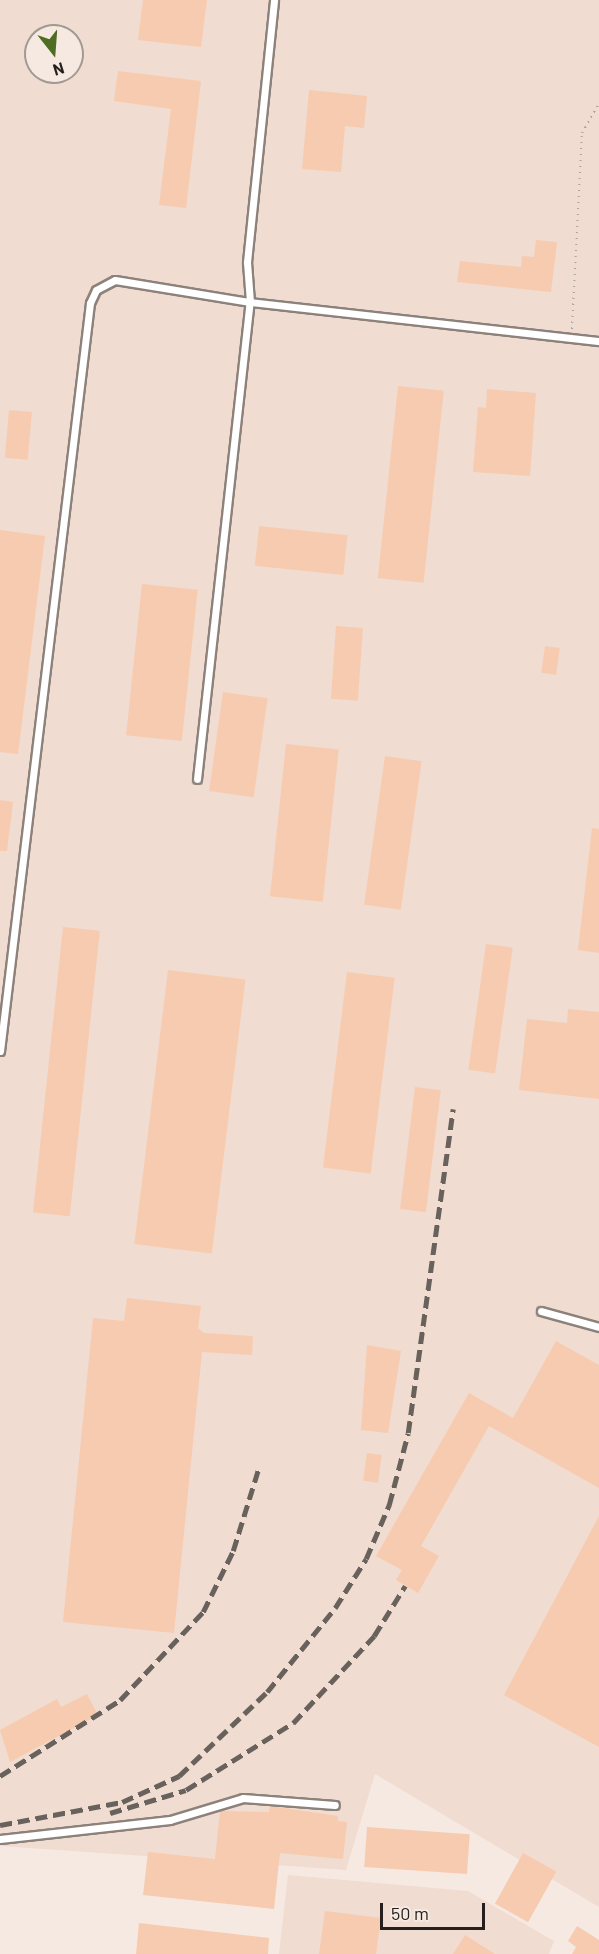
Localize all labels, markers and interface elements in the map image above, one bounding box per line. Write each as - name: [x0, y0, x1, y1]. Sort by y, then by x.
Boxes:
- north arrow: [24, 24, 84, 84]
- text: N: [51, 59, 67, 80]
- scale bar: [383, 1891, 488, 1929]
- text: 50 m: [391, 1902, 429, 1924]

